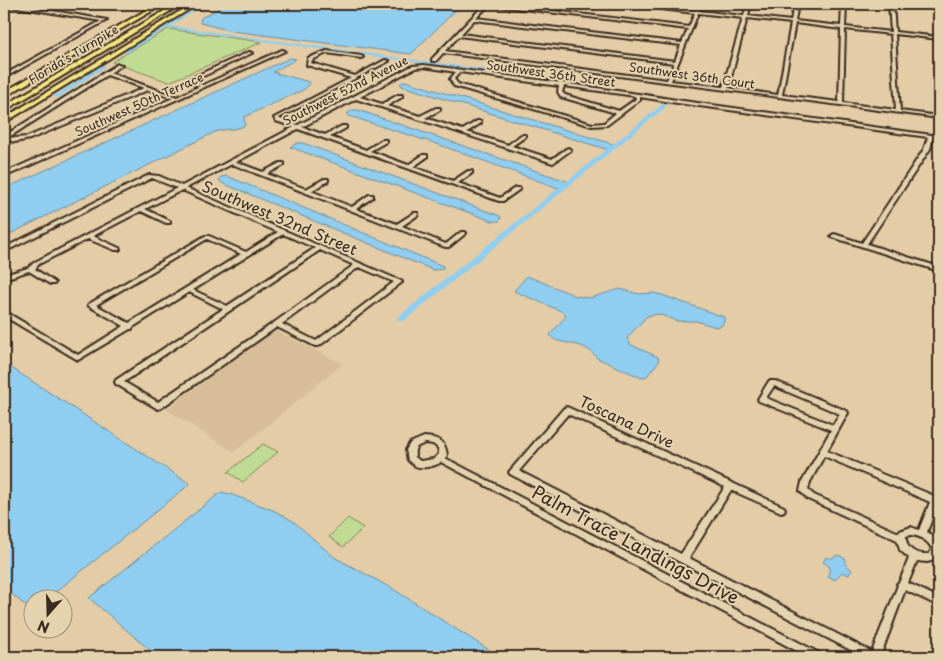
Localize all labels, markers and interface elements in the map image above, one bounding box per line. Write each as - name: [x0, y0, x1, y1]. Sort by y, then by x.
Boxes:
- street label: Florida's Turnpike: [25, 20, 121, 88]
- street label: Southwest 52nd Avenue: [279, 51, 411, 129]
- street label: Southwest 36th Street: [485, 55, 617, 91]
- street label: Southwest 36th Court: [628, 57, 756, 93]
- street label: Southwest 50th Terrace: [72, 68, 206, 140]
- street label: Southwest 32nd Street: [199, 174, 361, 260]
- street label: Toscana Drive: [576, 389, 678, 453]
- street label: Palm Trace Landings Drive: [528, 478, 744, 610]
- north arrow: [22, 588, 72, 638]
- text: N: [35, 615, 52, 638]

